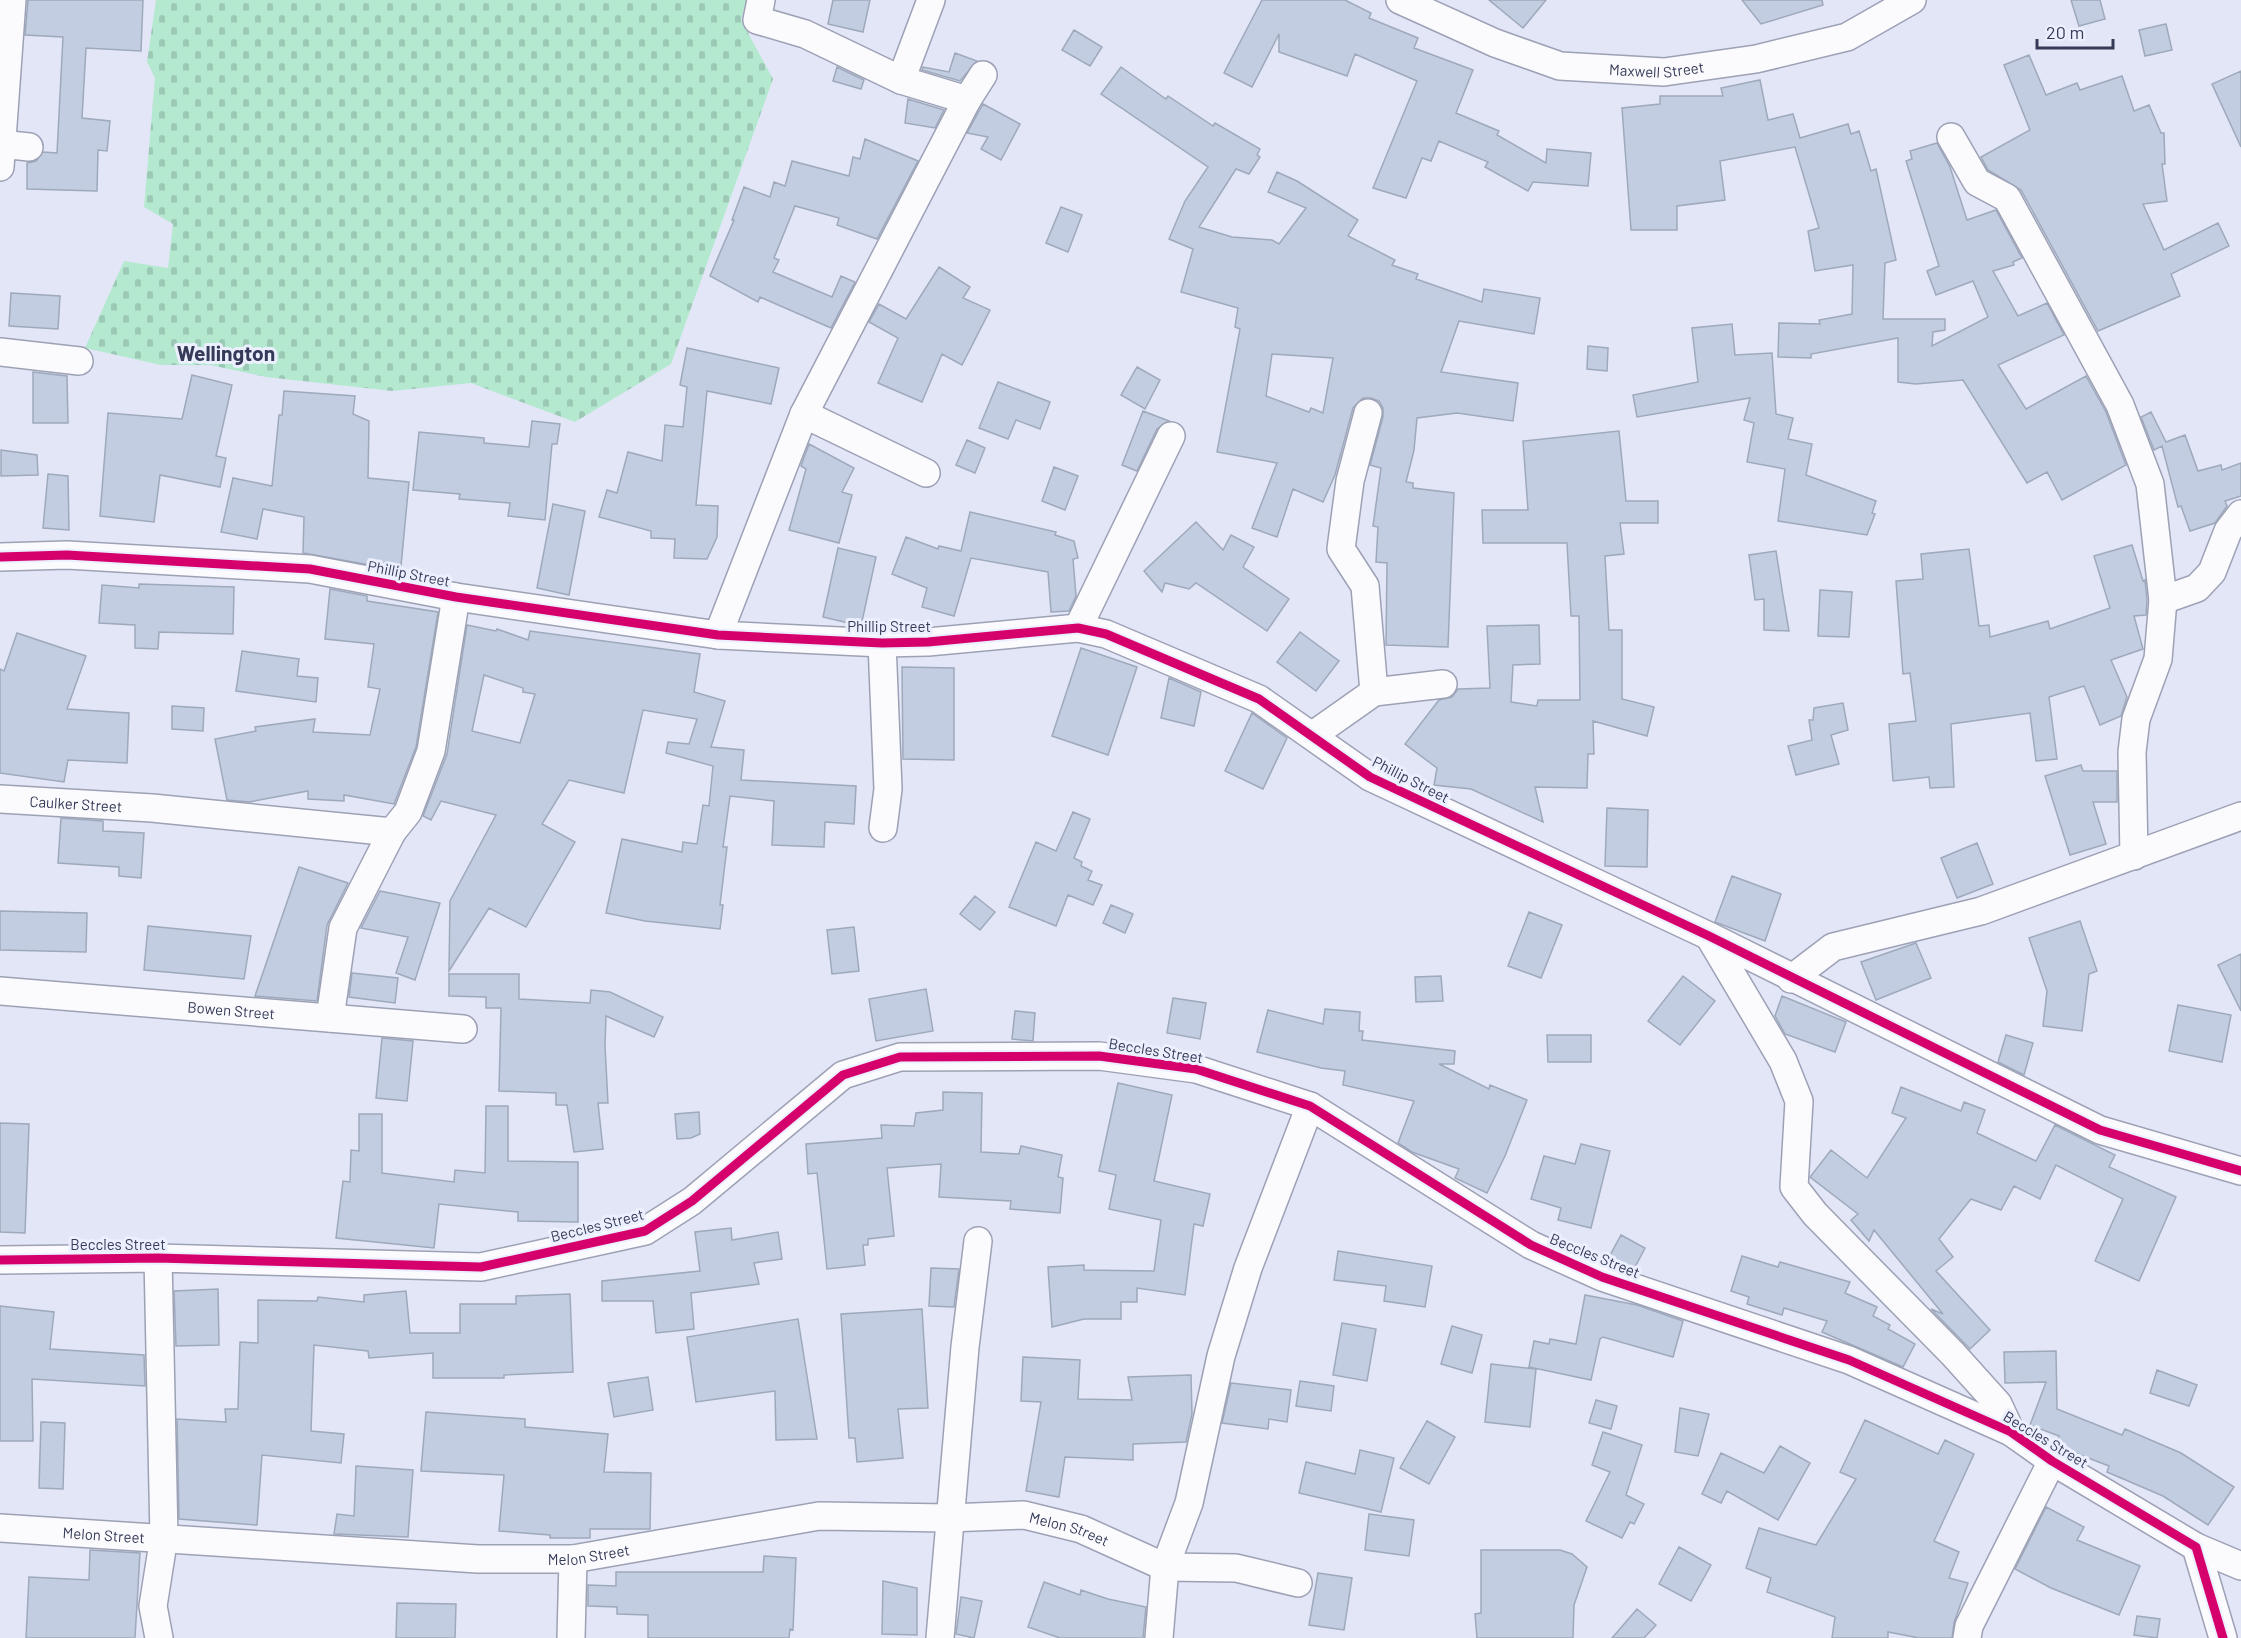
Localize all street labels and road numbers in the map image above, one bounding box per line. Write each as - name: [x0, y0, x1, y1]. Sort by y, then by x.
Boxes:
- street label: Maxwell Street: [1609, 57, 1705, 81]
- street label: Phillip Street: [366, 556, 452, 590]
- street label: Phillip Street: [847, 617, 931, 635]
- street label: Phillip Street: [1370, 752, 1452, 806]
- street label: Caulker Street: [29, 792, 123, 815]
- street label: Bowen Street: [187, 997, 276, 1023]
- street label: Beccles Street: [1107, 1034, 1205, 1066]
- street label: Beccles Street: [549, 1205, 645, 1245]
- street label: Beccles Street: [1547, 1229, 1643, 1281]
- street label: Beccles Street: [70, 1235, 166, 1253]
- street label: Beccles Street: [2000, 1407, 2092, 1471]
- street label: Melon Street: [1028, 1508, 1112, 1549]
- street label: Melon Street: [62, 1523, 146, 1546]
- street label: Melon Street: [548, 1540, 631, 1568]

